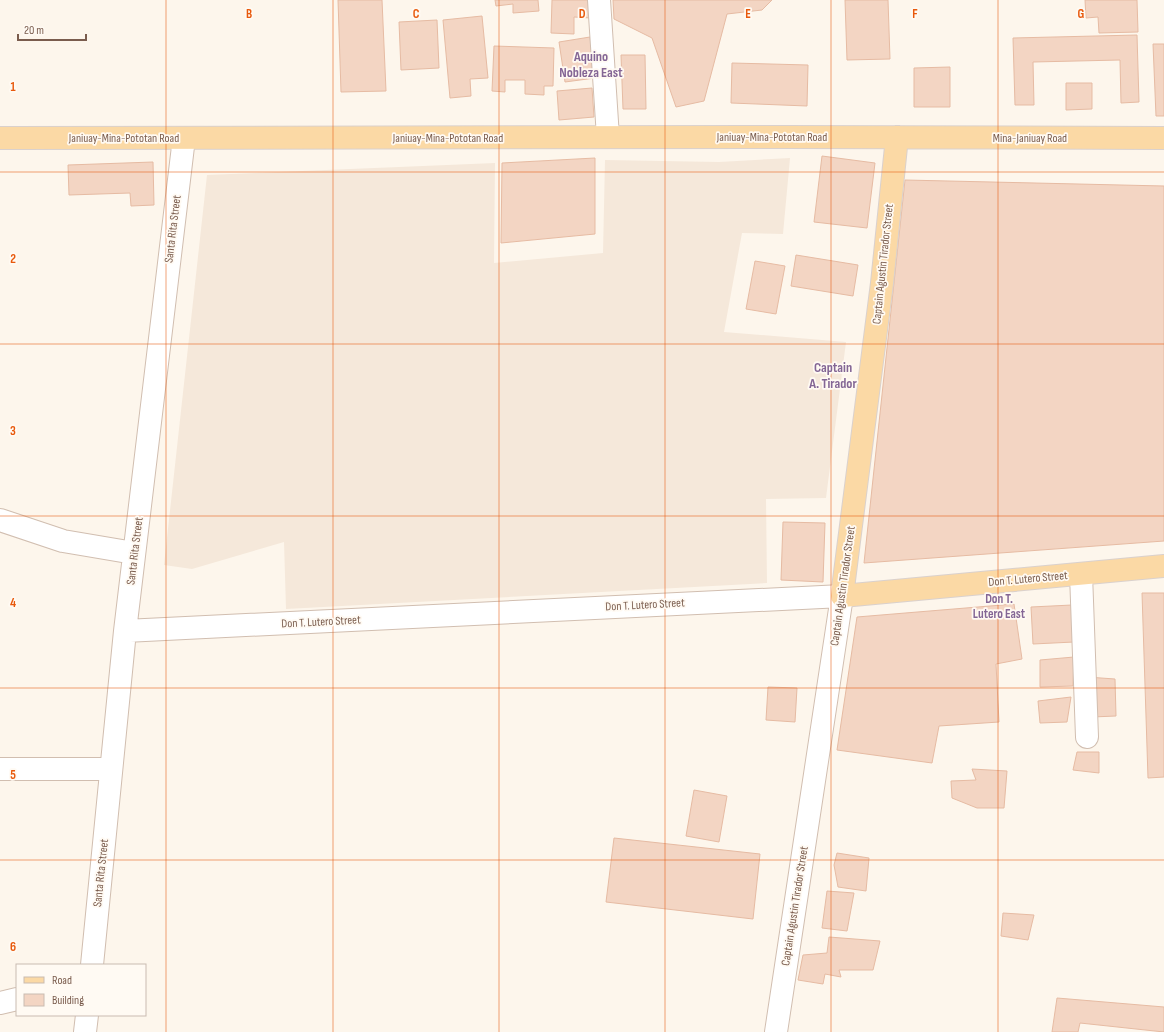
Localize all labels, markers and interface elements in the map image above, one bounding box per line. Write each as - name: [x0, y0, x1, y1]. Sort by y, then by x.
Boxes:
- text: B: [246, 6, 252, 22]
- text: C: [413, 6, 420, 22]
- text: D: [579, 6, 586, 22]
- text: E: [745, 6, 751, 22]
- text: F: [912, 6, 918, 22]
- text: G: [1078, 6, 1085, 22]
- scale bar: [18, 16, 86, 42]
- text: 20 m: [24, 23, 44, 38]
- district label: Aquino Nobleza East: [559, 48, 623, 81]
- text: 1: [10, 79, 16, 95]
- street label: Janiuay-Mina-Pototan Road: [716, 130, 827, 145]
- street label: Janiuay-Mina-Pototan Road: [68, 131, 179, 146]
- street label: Janiuay-Mina-Pototan Road: [392, 131, 503, 146]
- street label: Mina-Janiuay Road: [993, 131, 1067, 146]
- street label: Santa Rita Street: [161, 194, 185, 264]
- street label: Captain Agustin Tirador Street: [869, 203, 897, 325]
- text: 2: [10, 251, 16, 267]
- district label: Captain A. Tirador: [808, 359, 857, 392]
- text: 3: [10, 423, 16, 439]
- street label: Santa Rita Street: [123, 516, 147, 586]
- street label: Captain Agustin Tirador Street: [827, 525, 859, 647]
- street label: Don T. Lutero Street: [988, 568, 1068, 590]
- district label: Don T. Lutero East: [973, 591, 1026, 622]
- text: 4: [10, 595, 16, 611]
- street label: Don T. Lutero Street: [605, 595, 685, 615]
- street label: Don T. Lutero Street: [281, 612, 361, 632]
- text: 5: [10, 767, 16, 783]
- street label: Santa Rita Street: [90, 838, 112, 908]
- street label: Captain Agustin Tirador Street: [778, 845, 812, 967]
- text: 6: [10, 939, 16, 955]
- legend: [16, 964, 146, 1016]
- text: Road: [52, 973, 72, 988]
- text: Building: [52, 993, 84, 1008]

